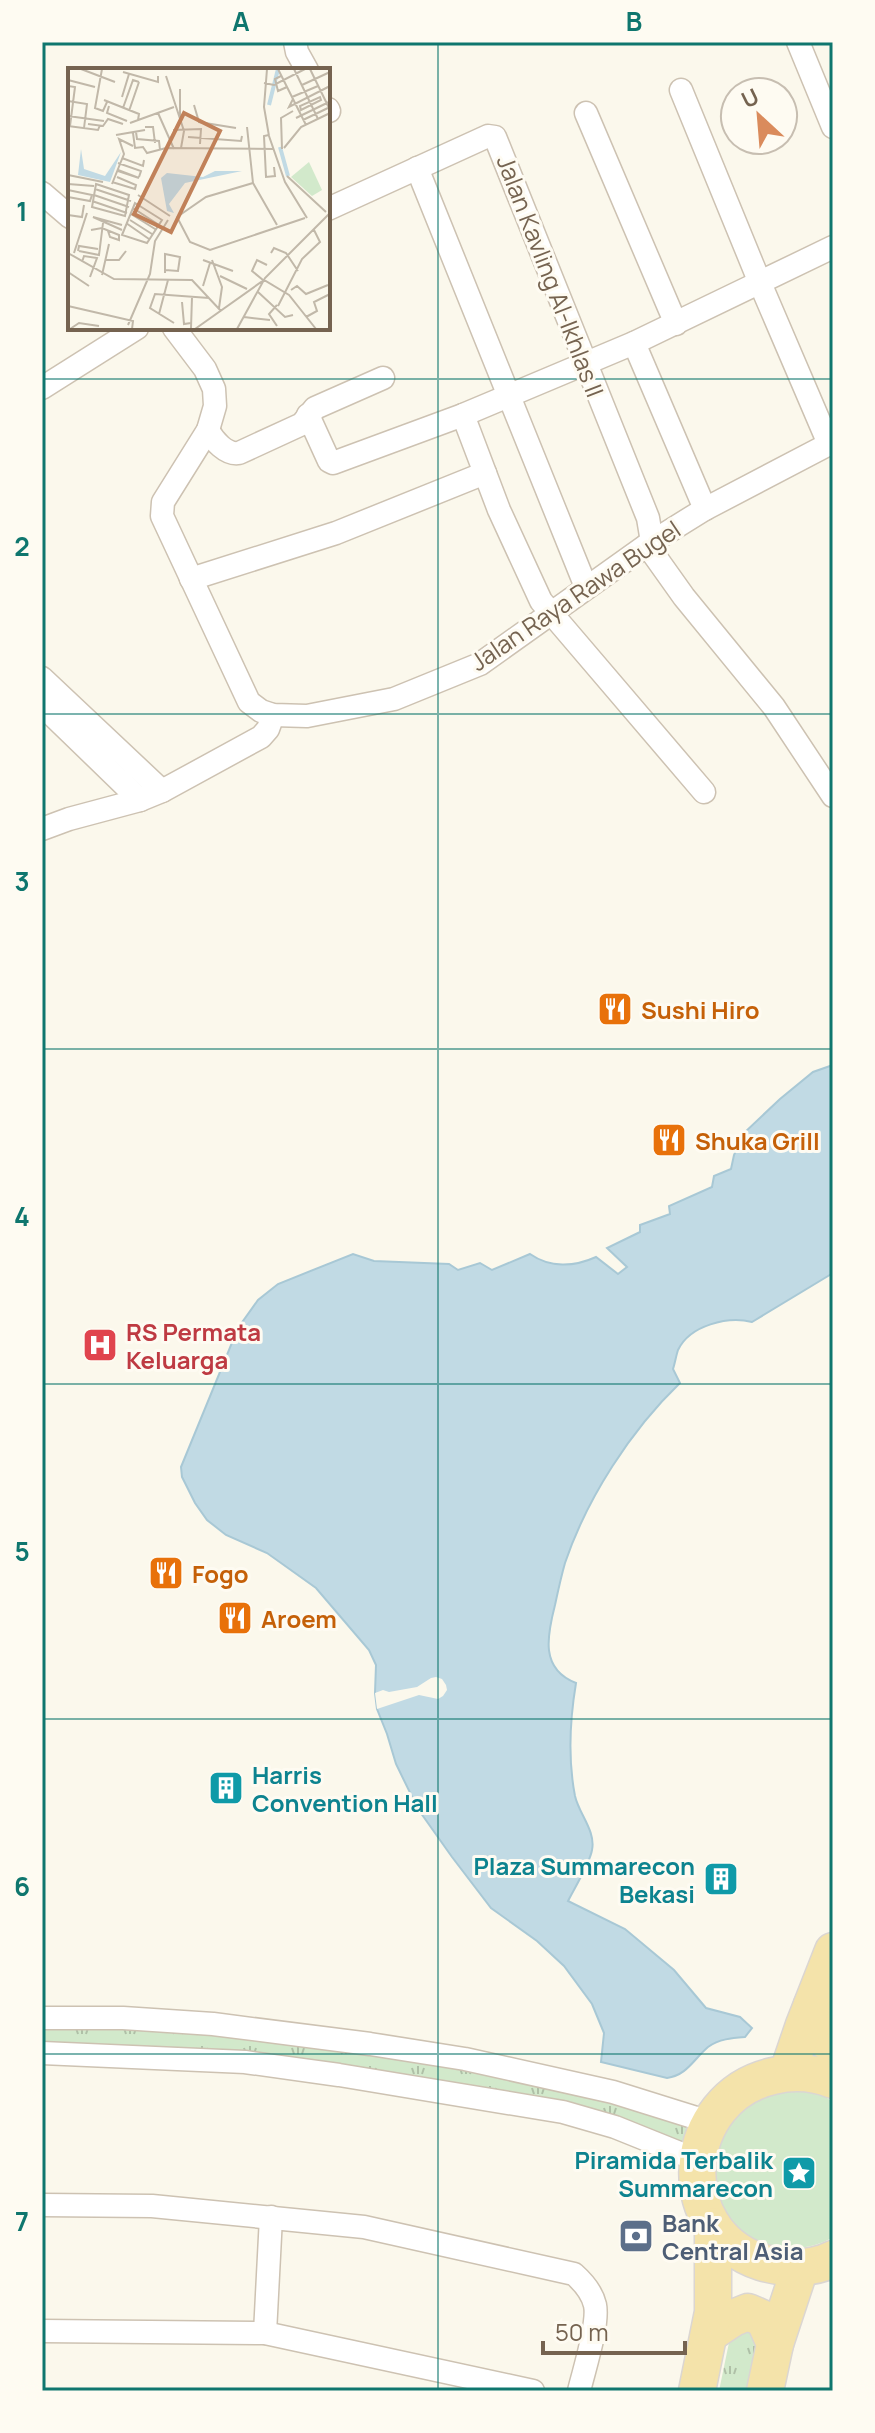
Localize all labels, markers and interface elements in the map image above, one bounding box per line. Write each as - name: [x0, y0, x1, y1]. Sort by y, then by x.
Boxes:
- text: A: [232, 3, 250, 39]
- text: B: [626, 3, 642, 39]
- inset map: [68, 68, 330, 330]
- north arrow: [719, 76, 799, 156]
- text: U: [737, 81, 764, 115]
- street label: Jalan Kavling Al-Ikhlas II: [490, 150, 612, 402]
- text: 1: [16, 193, 28, 229]
- street label: Jalan Raya Rawa Bugel: [463, 512, 687, 678]
- text: 2: [14, 528, 30, 564]
- text: 3: [14, 863, 30, 899]
- restaurant icon: Sushi Hiro: [596, 990, 634, 1028]
- place label: Sushi Hiro: [641, 993, 760, 1026]
- restaurant icon: Shuka Grill: [650, 1121, 688, 1159]
- place label: Shuka Grill: [695, 1124, 820, 1157]
- text: 4: [14, 1198, 30, 1234]
- place label: RS Permata Keluarga: [126, 1315, 261, 1376]
- hospital icon: RS Permata Keluarga: [81, 1326, 119, 1364]
- text: 5: [14, 1533, 30, 1569]
- restaurant icon: Fogo: [147, 1554, 185, 1592]
- place label: Fogo: [192, 1557, 249, 1590]
- restaurant icon: Aroem: [216, 1599, 254, 1637]
- place label: Aroem: [261, 1602, 337, 1635]
- place label: Harris Convention Hall: [252, 1758, 438, 1819]
- building icon: Harris Convention Hall: [207, 1769, 245, 1807]
- place label: Plaza Summarecon Bekasi: [474, 1849, 695, 1910]
- building icon: Plaza Summarecon Bekasi: [702, 1860, 740, 1898]
- text: 6: [14, 1868, 30, 1904]
- place label: Piramida Terbalik Summarecon: [574, 2143, 774, 2204]
- place icon: Piramida Terbalik Summarecon: [780, 2154, 818, 2192]
- text: 7: [15, 2203, 29, 2239]
- place label: Bank Central Asia: [662, 2206, 804, 2267]
- bank icon: Bank Central Asia: [617, 2217, 655, 2255]
- scale bar: [543, 2305, 685, 2355]
- text: 50 m: [555, 2315, 609, 2348]

